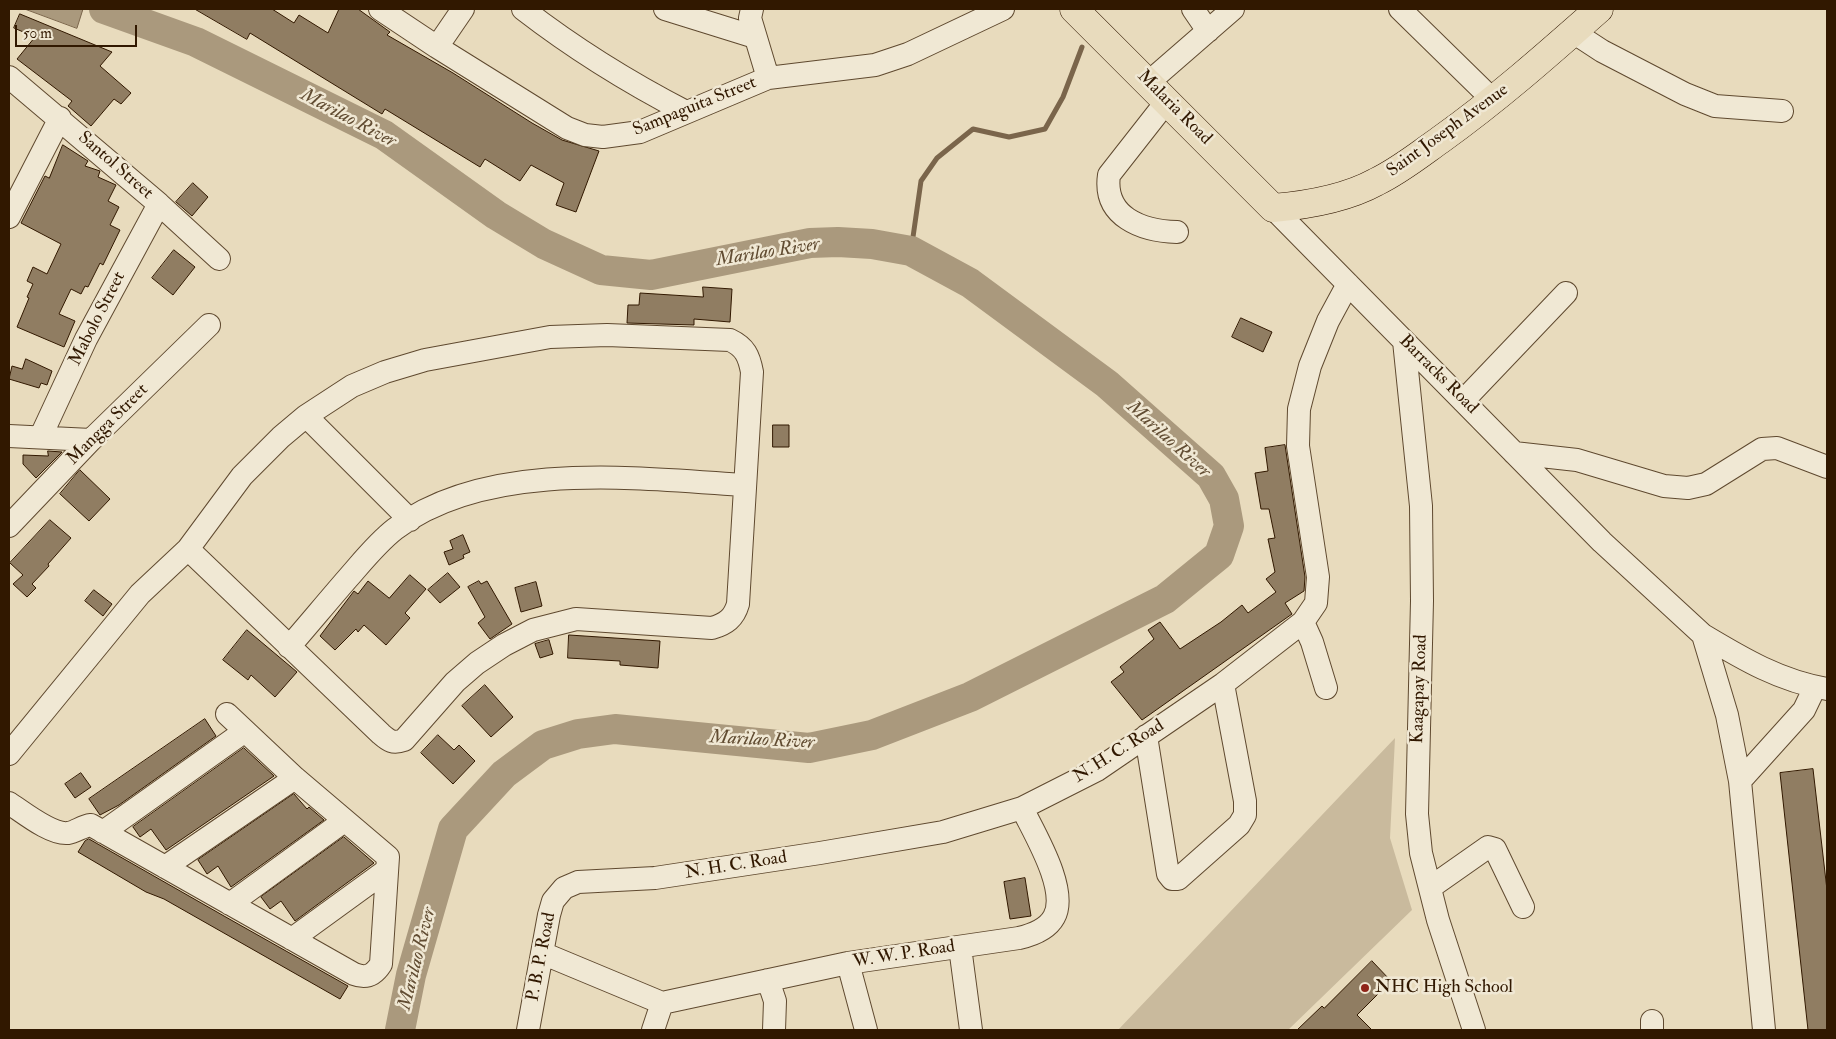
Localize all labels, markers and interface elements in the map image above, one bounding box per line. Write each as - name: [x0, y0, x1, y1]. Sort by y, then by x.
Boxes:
- scale bar: [18, 15, 140, 47]
- text: 50 m: [23, 24, 52, 43]
- street label: Malaria Road: [1132, 66, 1216, 150]
- street label: Sampaguita Street: [630, 72, 760, 142]
- street label: Saint Joseph Avenue: [1383, 80, 1513, 182]
- water label: Marilao River: [296, 84, 400, 154]
- street label: Santol Street: [73, 127, 157, 205]
- water label: Marilao River: [715, 234, 821, 272]
- street label: Mabolo Street: [65, 268, 131, 370]
- street label: Barracks Road: [1394, 331, 1482, 419]
- street label: Mangga Street: [63, 380, 153, 470]
- water label: Marilao River: [1121, 397, 1215, 483]
- street label: Kaagapay Road: [1407, 634, 1433, 744]
- street label: N. H. C. Road: [1070, 716, 1168, 788]
- water label: Marilao River: [709, 727, 815, 755]
- street label: N. H. C. Road: [684, 847, 788, 885]
- water label: Marilao River: [394, 905, 442, 1013]
- street label: P. B. P. Road: [523, 911, 561, 1003]
- street label: W. W. P. Road: [851, 936, 957, 974]
- place label: NHC High School: [1375, 977, 1513, 999]
- marker: NHC High School: [1359, 982, 1371, 994]

